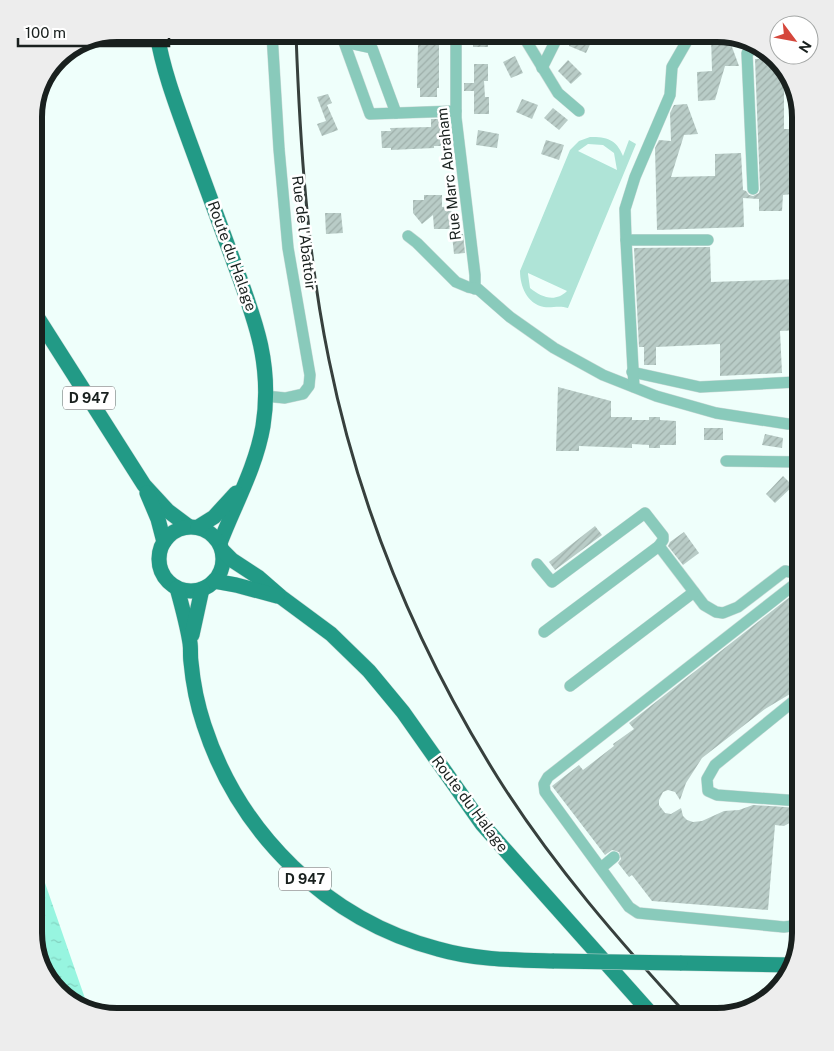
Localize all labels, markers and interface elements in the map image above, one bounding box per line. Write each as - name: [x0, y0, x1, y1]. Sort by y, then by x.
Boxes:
- scale bar: [18, 15, 169, 47]
- north arrow: [769, 15, 819, 65]
- text: 100 m: [25, 24, 66, 41]
- text: N: [795, 38, 815, 56]
- street label: Rue Marc Abraham: [433, 107, 464, 241]
- street label: Rue de l'Abattoir: [289, 175, 320, 291]
- street label: Route du Halage: [205, 198, 260, 313]
- road number: D 947: [63, 386, 115, 409]
- street label: Route du Halage: [429, 752, 512, 855]
- road number: D 947: [279, 868, 331, 891]

